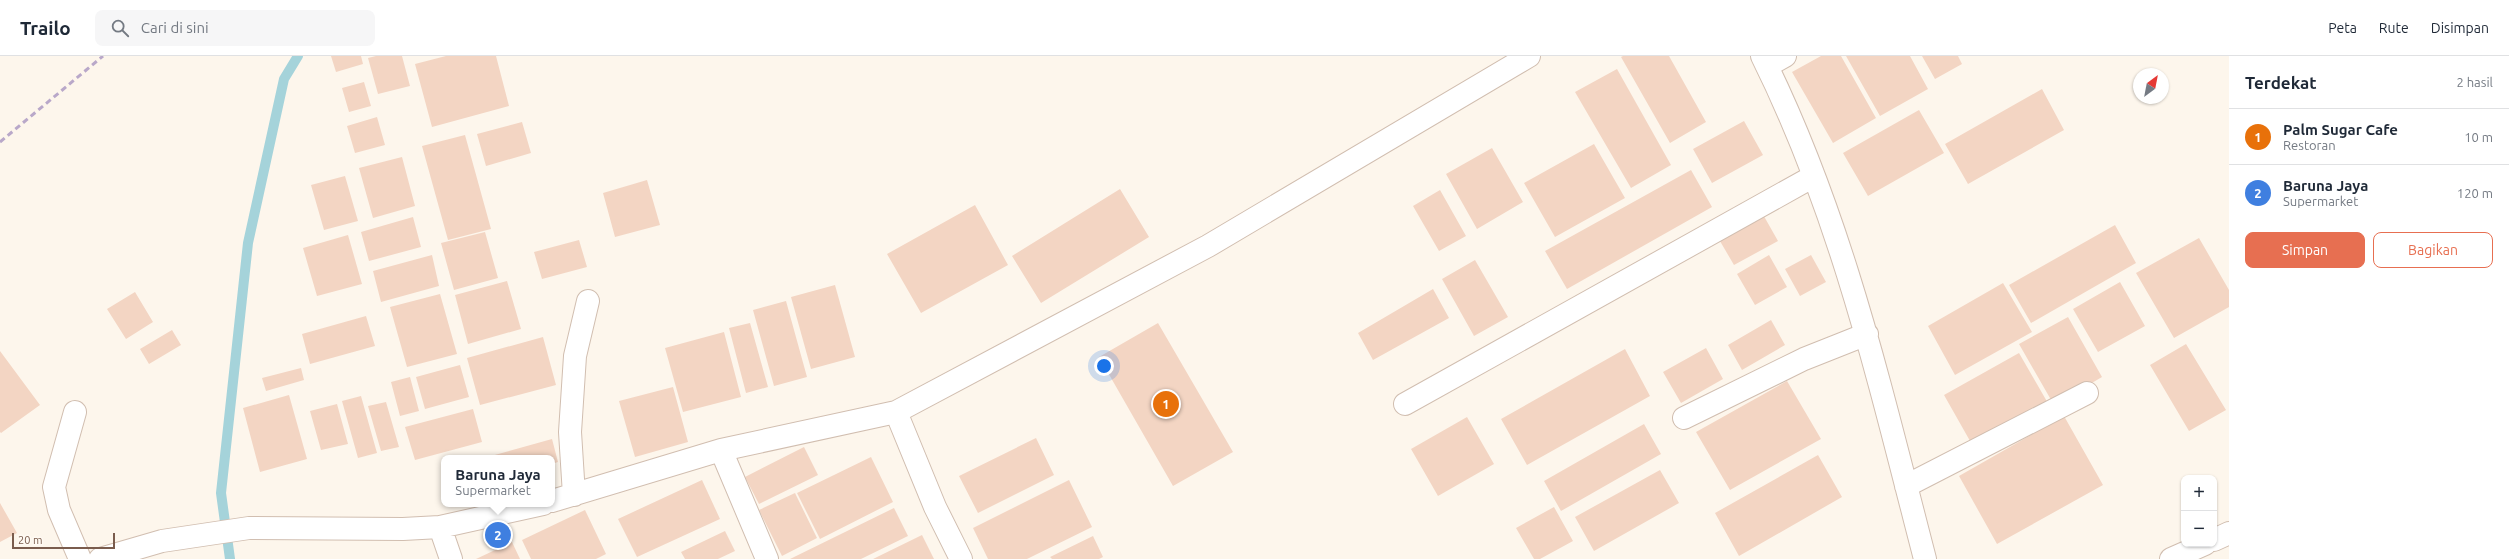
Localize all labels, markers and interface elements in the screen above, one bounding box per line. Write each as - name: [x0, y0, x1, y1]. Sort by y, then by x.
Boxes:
- search box: [95, 10, 375, 46]
- text: Trailo: [20, 17, 71, 39]
- icon: search: [109, 17, 131, 39]
- text: Cari di sini: [141, 19, 209, 36]
- text: Peta: [2328, 20, 2357, 36]
- text: Rute: [2379, 20, 2409, 36]
- text: Disimpan: [2431, 20, 2489, 36]
- north arrow: [2133, 68, 2169, 104]
- text: Terdekat: [2245, 73, 2317, 92]
- text: 2 hasil: [2456, 75, 2493, 89]
- text: Palm Sugar Cafe: [2283, 121, 2398, 138]
- text: 1: [2254, 130, 2262, 144]
- text: 10 m: [2464, 130, 2493, 144]
- text: Restoran: [2283, 138, 2336, 152]
- text: Baruna Jaya: [2283, 177, 2368, 194]
- text: 2: [2254, 186, 2262, 200]
- text: 120 m: [2457, 186, 2493, 200]
- text: Supermarket: [2283, 194, 2358, 208]
- button: Simpan: [2245, 232, 2365, 268]
- button: Bagikan: [2373, 232, 2493, 268]
- your location: [1094, 356, 1114, 376]
- pin: 1: [1153, 389, 1179, 419]
- popup: [441, 455, 555, 507]
- text: Baruna Jaya: [455, 466, 541, 483]
- map controls: [2181, 475, 2217, 547]
- button: +: [2181, 475, 2217, 511]
- text: Supermarket: [455, 483, 531, 497]
- button: −: [2181, 511, 2217, 547]
- pin: 2: [485, 520, 511, 550]
- scale bar: [12, 531, 115, 550]
- text: 20 m: [18, 534, 42, 546]

